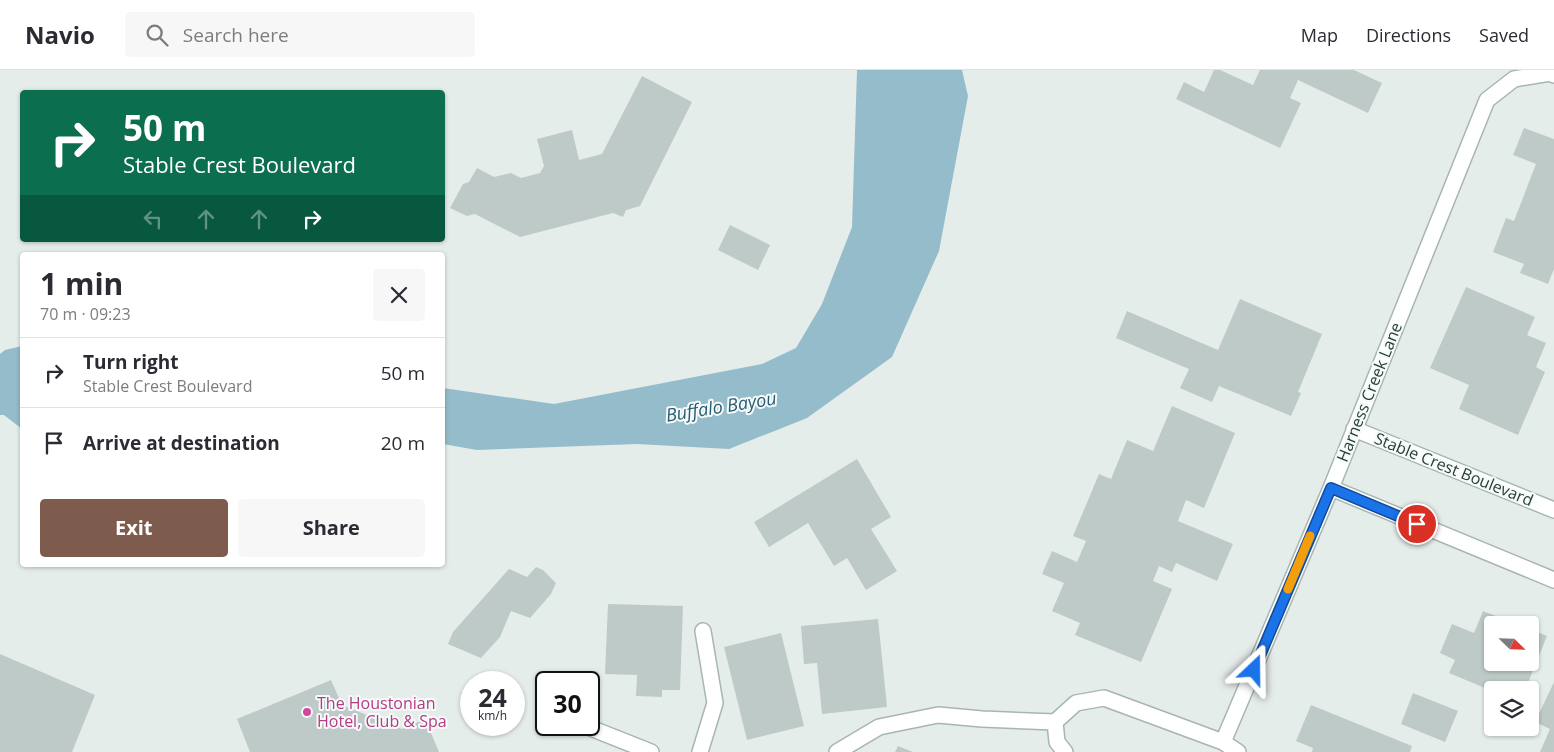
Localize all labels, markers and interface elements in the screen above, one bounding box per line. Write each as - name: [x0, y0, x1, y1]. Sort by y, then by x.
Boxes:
- search box: [125, 12, 475, 57]
- text: Navio: [25, 18, 95, 51]
- icon: search: [143, 21, 171, 49]
- text: Search here: [183, 22, 289, 48]
- text: Map: [1301, 23, 1338, 47]
- text: Directions: [1366, 23, 1451, 47]
- text: Saved: [1479, 23, 1529, 47]
- text: 50 m: [123, 104, 206, 151]
- icon: right: [40, 110, 105, 175]
- text: Stable Crest Boulevard: [123, 149, 356, 179]
- icon: left: [139, 205, 167, 233]
- icon: ahead: [192, 205, 220, 233]
- icon: ahead: [245, 205, 273, 233]
- icon: right: [298, 205, 326, 233]
- text: 1 min: [40, 263, 123, 304]
- button: close: [373, 269, 425, 321]
- text: 70 m · 09:23: [40, 303, 131, 325]
- street label: Harness Creek Lane: [1331, 319, 1407, 465]
- text: Turn right: [83, 349, 178, 375]
- icon: right: [40, 359, 68, 387]
- text: 50 m: [381, 360, 425, 386]
- text: Stable Crest Boulevard: [83, 375, 252, 397]
- water label: Buffalo Bayou: [664, 385, 778, 427]
- street label: Stable Crest Boulevard: [1371, 427, 1537, 511]
- icon: arrive: [40, 429, 68, 457]
- text: Arrive at destination: [83, 430, 280, 456]
- text: 20 m: [381, 430, 425, 456]
- button: Exit: [40, 499, 228, 557]
- button: Share: [238, 499, 425, 557]
- pin: [1396, 503, 1438, 545]
- icon: arrive: [1403, 510, 1431, 538]
- north arrow: [1484, 616, 1539, 671]
- map controls: [1484, 616, 1539, 736]
- position arrow: [1227, 643, 1279, 695]
- speed limit sign: 30: [535, 671, 600, 736]
- text: 24: [478, 680, 507, 714]
- button: layers: [1484, 681, 1539, 736]
- place label: The Houstonian Hotel, Club & Spa: [317, 692, 447, 732]
- marker: The Houstonian Hotel, Club & Spa: [301, 706, 313, 718]
- text: km/h: [478, 707, 507, 724]

